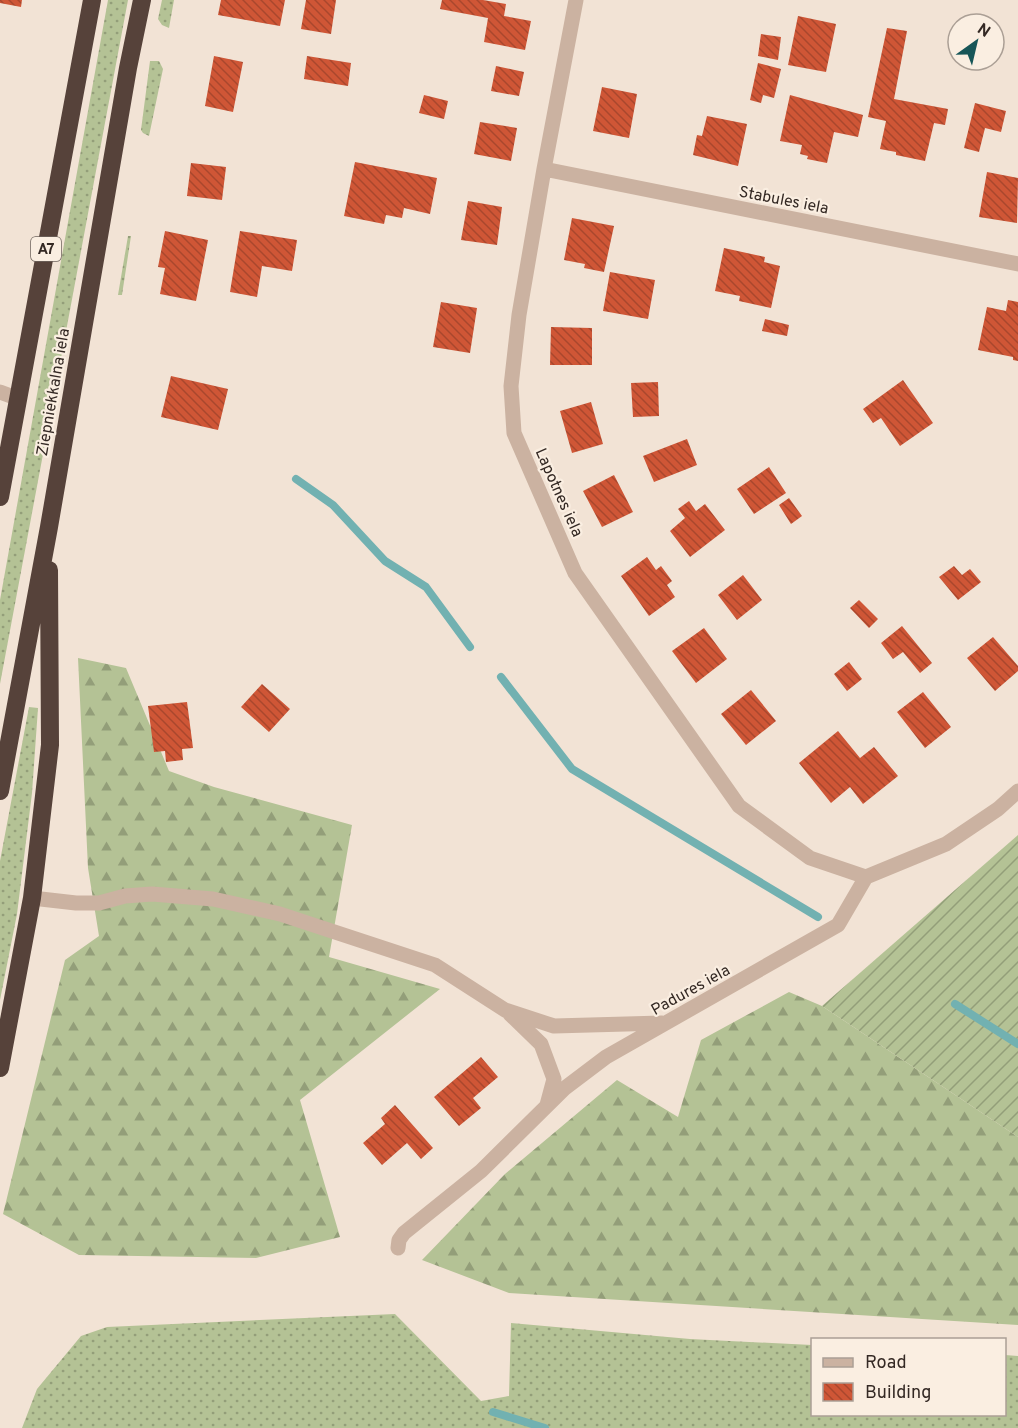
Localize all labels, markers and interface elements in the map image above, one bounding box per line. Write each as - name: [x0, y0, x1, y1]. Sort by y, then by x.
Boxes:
- north arrow: [946, 12, 1006, 72]
- text: N: [973, 20, 994, 43]
- street label: Stabules iela: [737, 182, 830, 219]
- road number: A7: [31, 237, 61, 261]
- street label: Ziepniekkalna iela: [33, 327, 75, 458]
- street label: Lapotnes iela: [530, 445, 587, 540]
- street label: Padures iela: [648, 961, 734, 1021]
- legend: [811, 1338, 1006, 1416]
- text: Road: [865, 1352, 907, 1375]
- text: Building: [865, 1382, 931, 1405]

